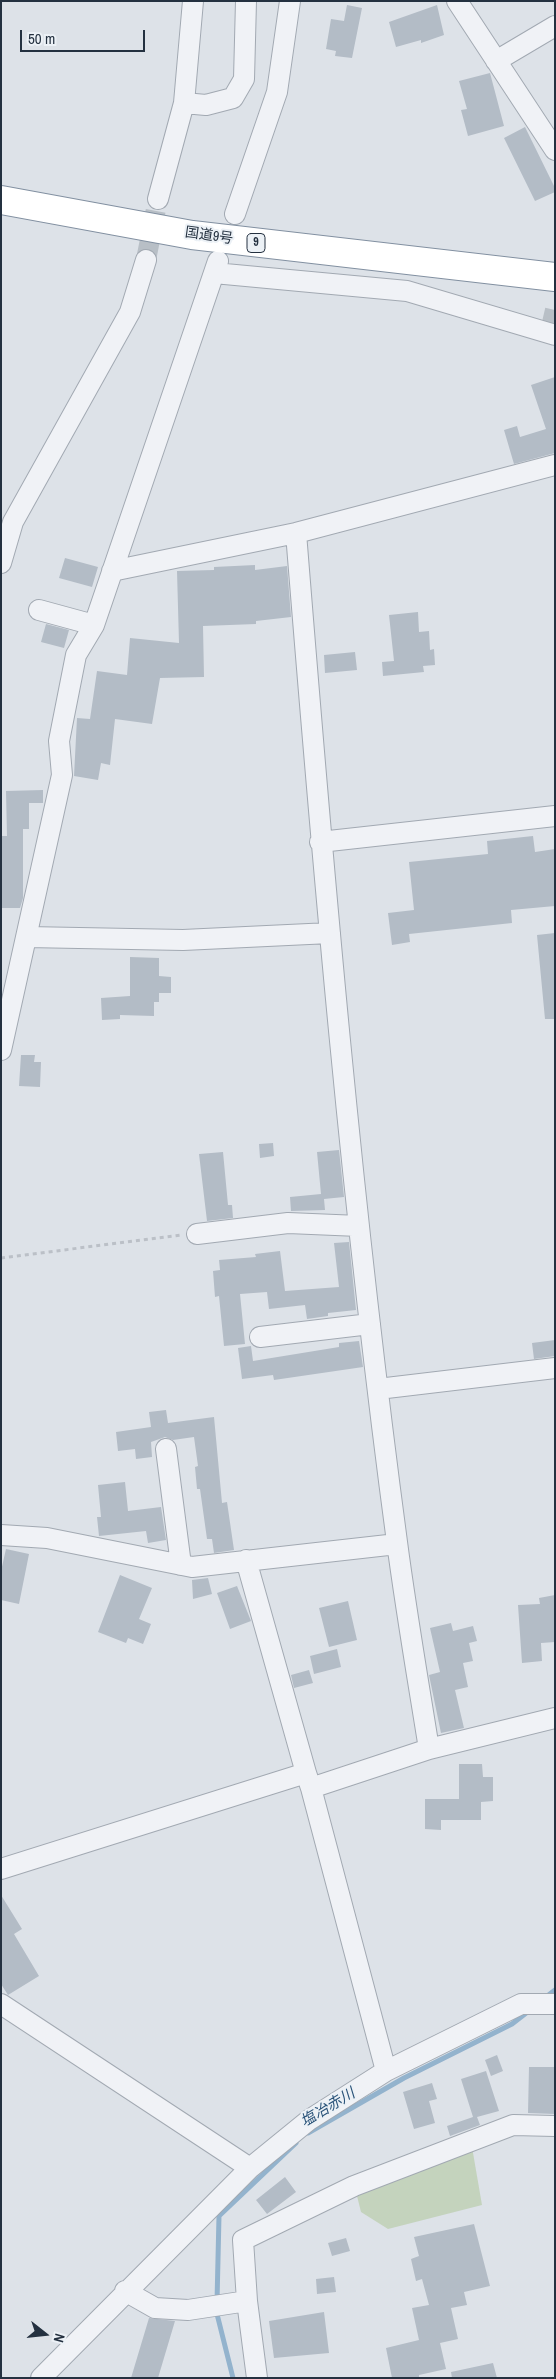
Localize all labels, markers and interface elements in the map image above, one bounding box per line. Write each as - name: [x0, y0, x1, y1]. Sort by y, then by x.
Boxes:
- scale bar: [22, 20, 148, 52]
- text: 50 m: [28, 28, 55, 49]
- street label: 国道9号: [184, 224, 234, 248]
- road number: 9: [247, 234, 265, 252]
- water label: 塩冶赤川: [298, 2085, 358, 2131]
- north arrow: [20, 2309, 70, 2359]
- text: N: [50, 2332, 69, 2345]

